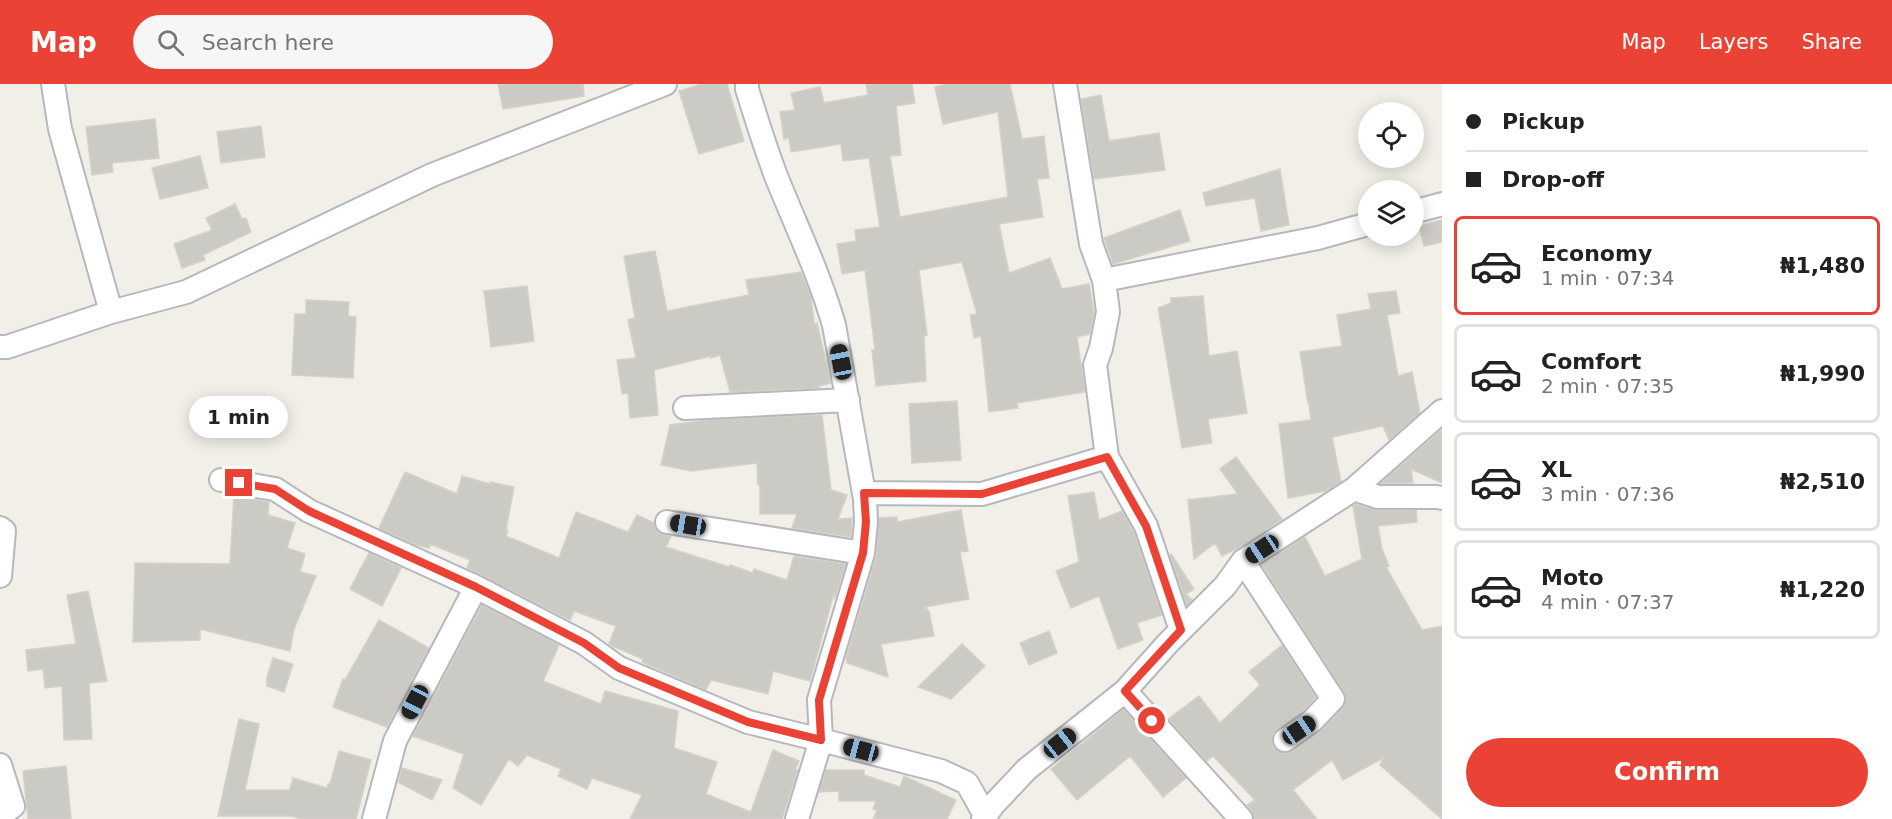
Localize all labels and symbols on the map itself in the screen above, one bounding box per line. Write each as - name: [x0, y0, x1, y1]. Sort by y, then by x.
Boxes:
- car: [829, 343, 853, 381]
- callout: 1 min: [190, 396, 288, 438]
- route end: [225, 469, 252, 496]
- car: [669, 513, 707, 537]
- car: [1242, 532, 1282, 566]
- car: [399, 682, 431, 722]
- route start: [1138, 707, 1165, 734]
- car: [1279, 712, 1319, 748]
- car: [1040, 725, 1080, 761]
- car: [841, 737, 881, 763]

